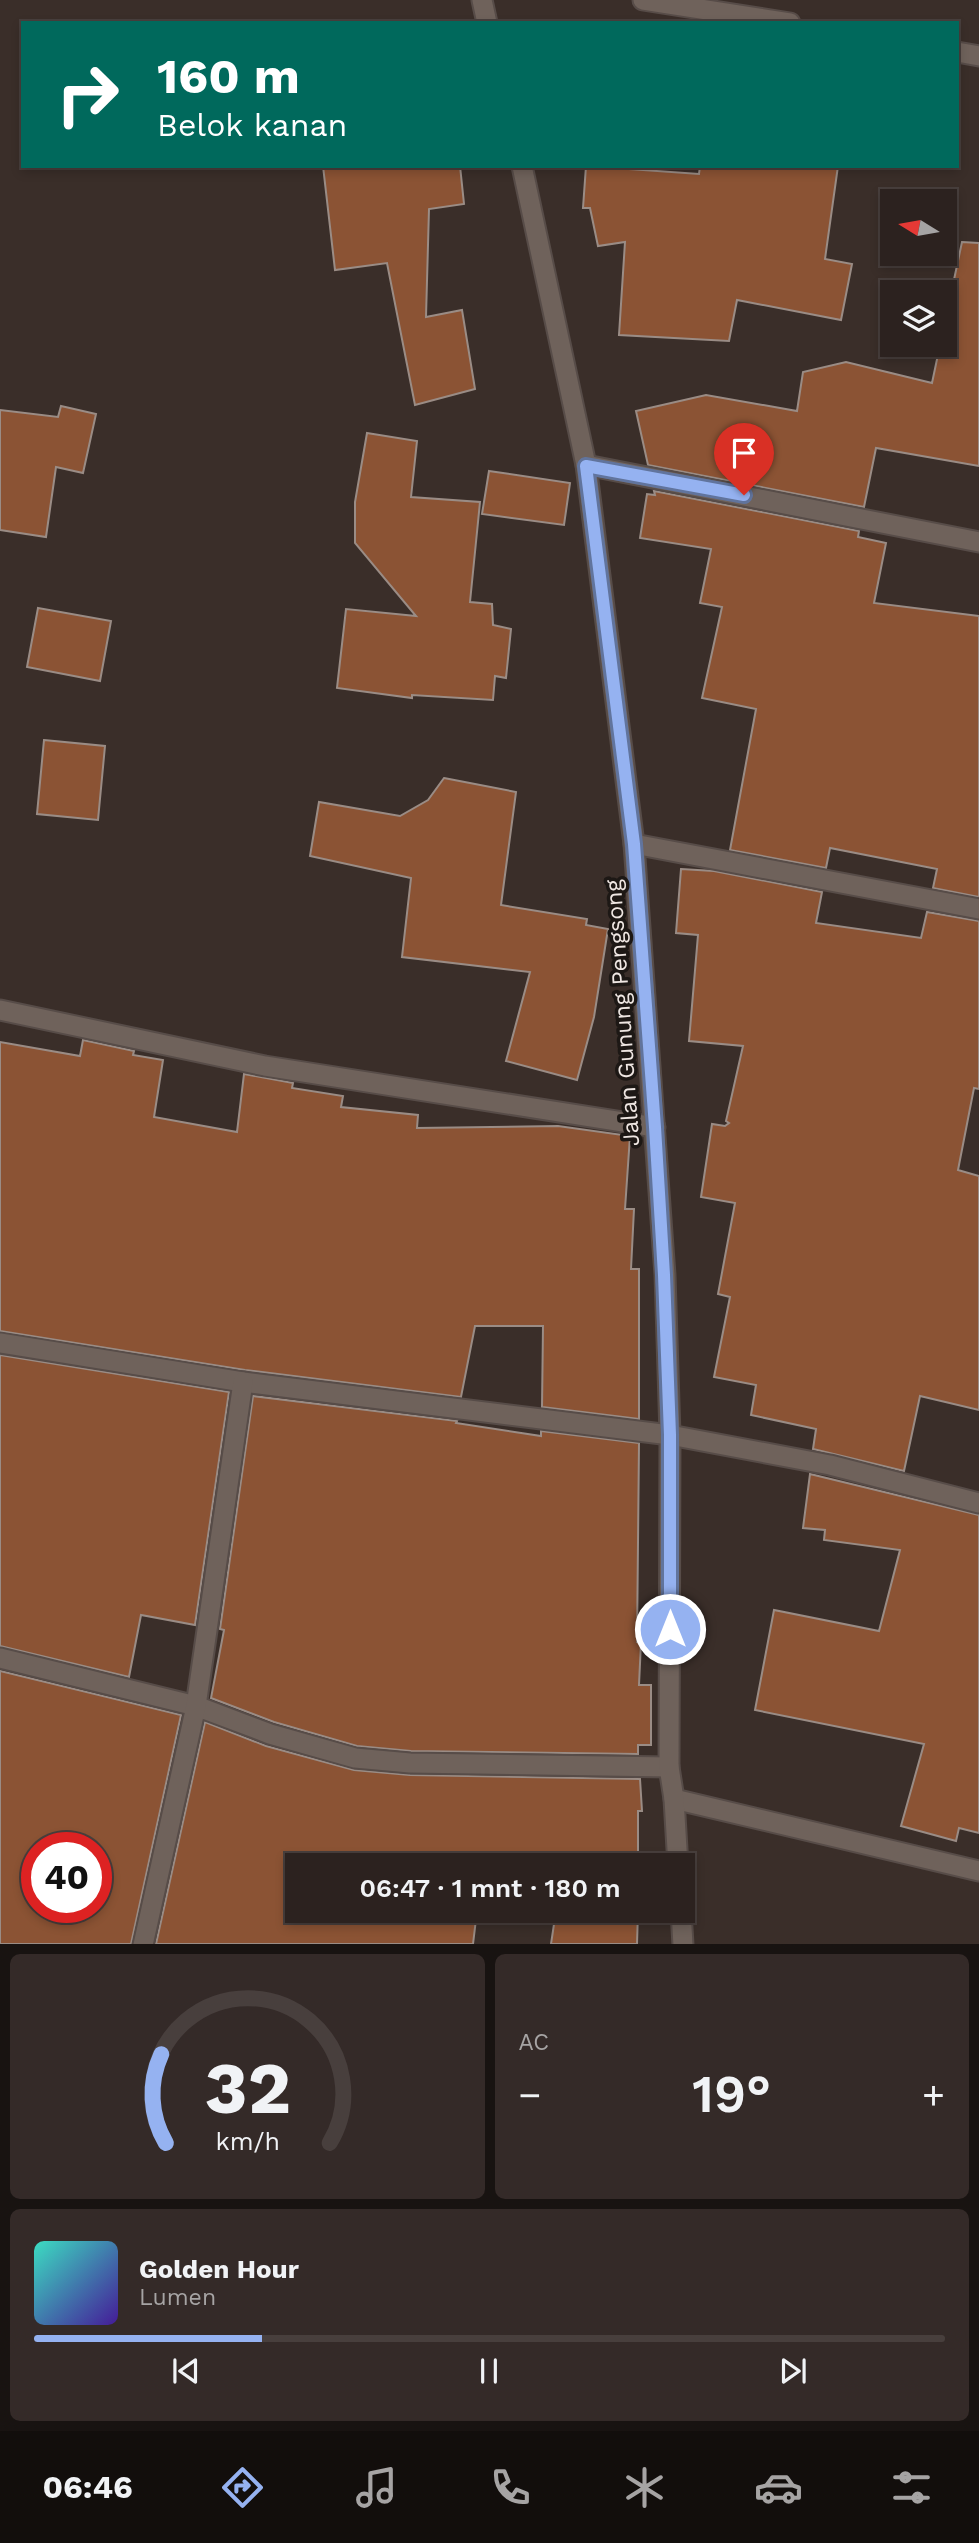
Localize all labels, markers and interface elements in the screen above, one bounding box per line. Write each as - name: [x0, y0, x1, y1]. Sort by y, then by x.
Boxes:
- text: 160 m: [157, 47, 300, 105]
- icon: right: [42, 49, 133, 140]
- text: Belok kanan: [157, 106, 347, 144]
- north arrow: [880, 189, 957, 266]
- map controls: [880, 189, 957, 357]
- button: layers: [880, 280, 957, 357]
- pin: [714, 423, 774, 495]
- icon: arrive: [725, 434, 763, 472]
- street label: Jalan Gunung Pengsong: [600, 878, 645, 1147]
- position arrow: [633, 1592, 707, 1666]
- speed limit sign: 40: [21, 1832, 112, 1923]
- text: 06:47 · 1 mnt · 180 m: [359, 1873, 621, 1903]
- text: AC: [519, 2029, 549, 2056]
- text: 32: [204, 2045, 291, 2131]
- text: 19°: [692, 2064, 771, 2125]
- text: −: [519, 2073, 541, 2117]
- text: +: [922, 2073, 945, 2117]
- text: km/h: [215, 2126, 279, 2155]
- text: Golden Hour: [139, 2254, 299, 2284]
- text: Lumen: [139, 2284, 216, 2311]
- icon: previous: [167, 2352, 205, 2390]
- icon: pause: [470, 2352, 508, 2390]
- icon: next: [774, 2352, 812, 2390]
- icon: directions: [218, 2463, 267, 2512]
- icon: music: [352, 2463, 401, 2512]
- icon: phone: [486, 2463, 535, 2512]
- icon: climate: [620, 2463, 669, 2512]
- icon: car: [754, 2463, 803, 2512]
- icon: filters: [887, 2463, 936, 2512]
- text: 06:46: [42, 2468, 133, 2506]

